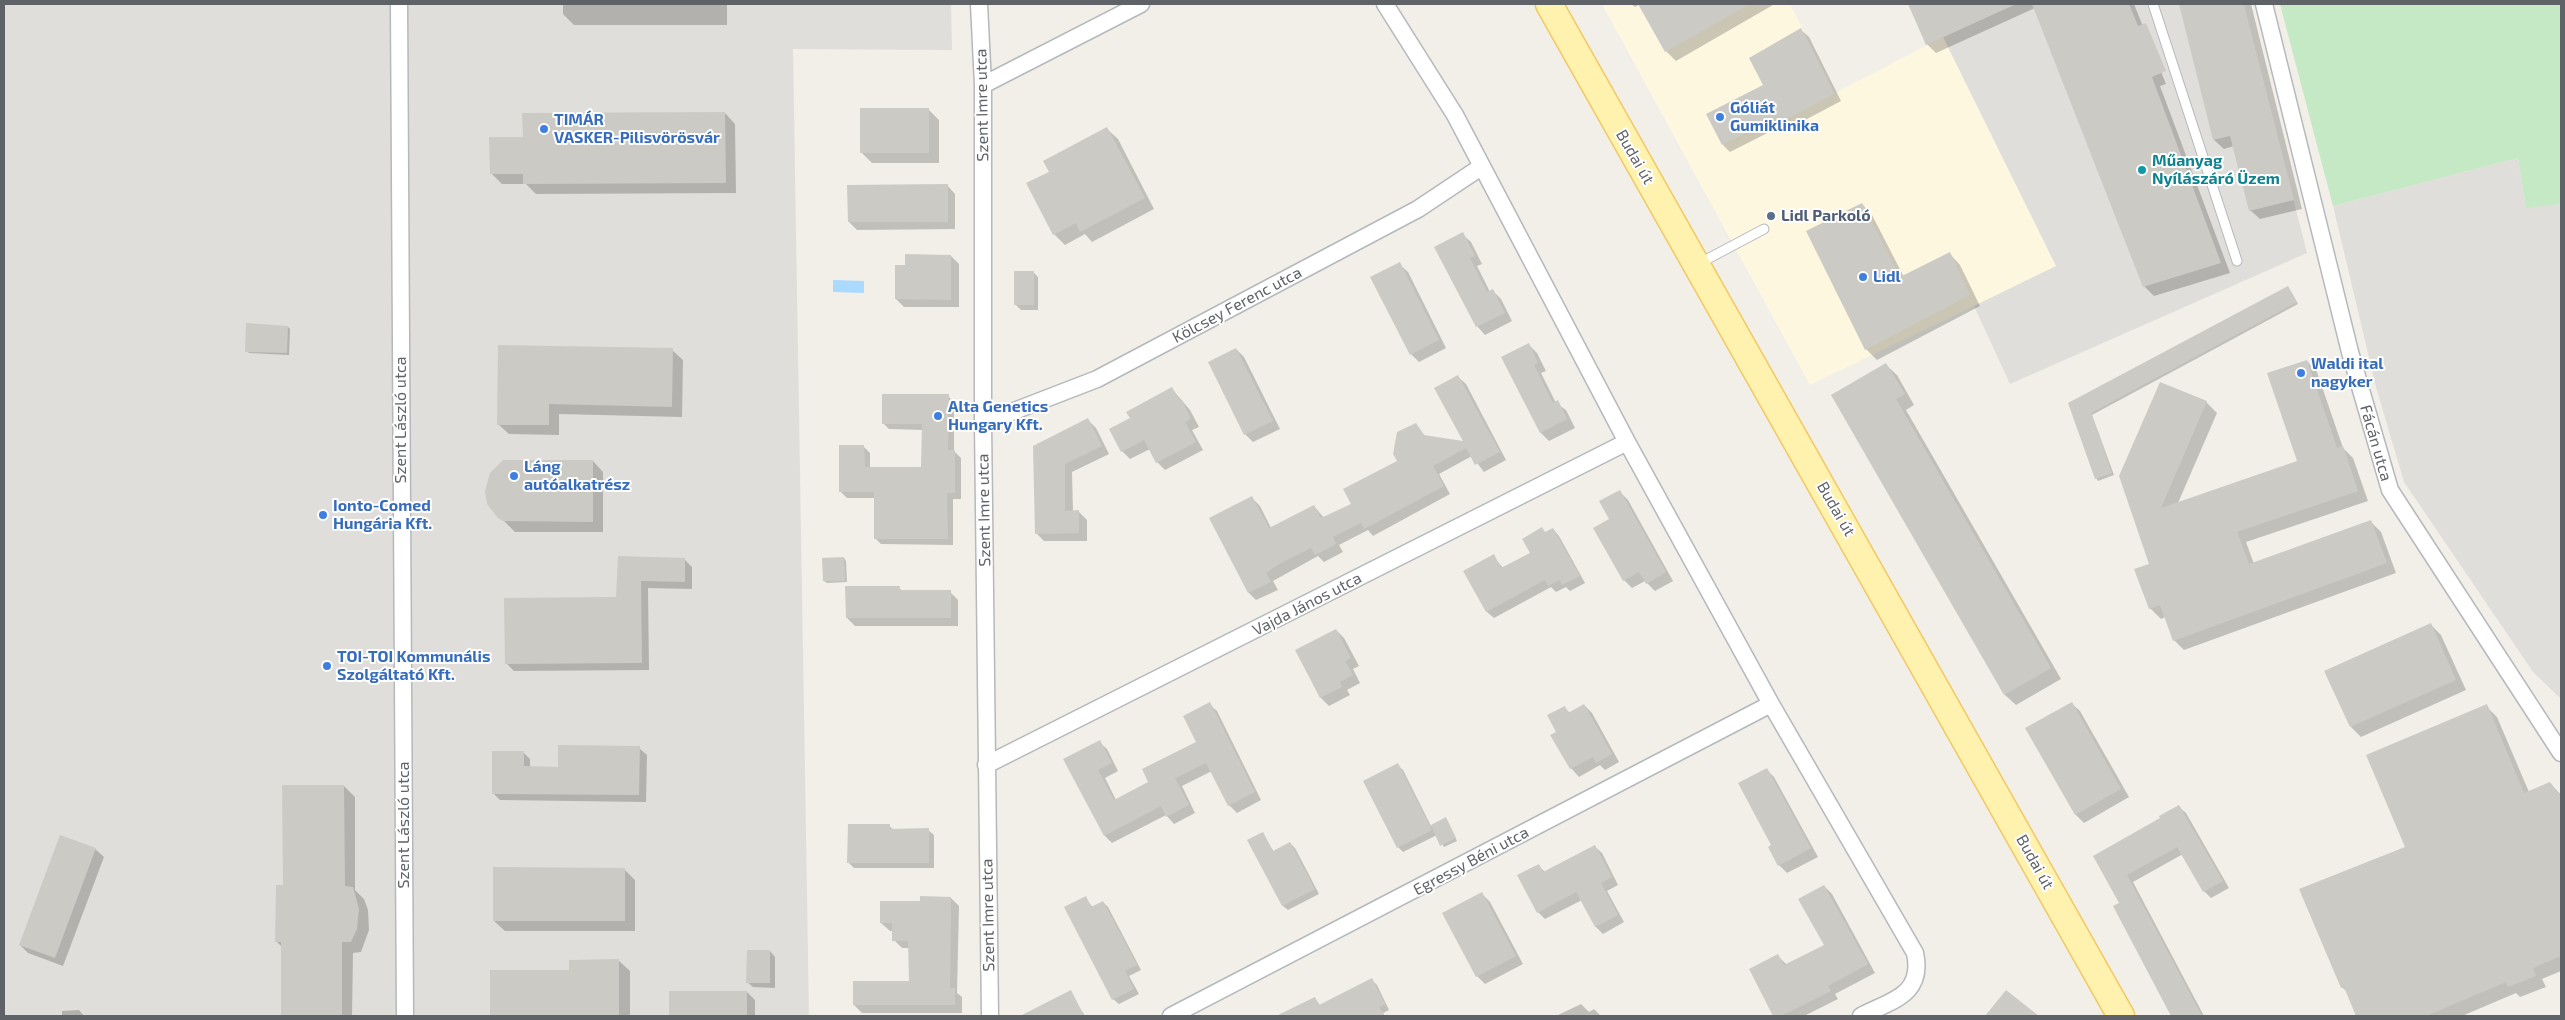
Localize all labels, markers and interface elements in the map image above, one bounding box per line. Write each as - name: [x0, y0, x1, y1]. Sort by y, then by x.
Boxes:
- street label: Szent Imre utca: [971, 48, 993, 162]
- place label: Góliát Gumiklinika: [1730, 98, 1819, 136]
- place label: TIMÁR VASKER-Pilisvörösvár: [554, 110, 720, 148]
- marker: Góliát Gumiklinika: [1714, 111, 1726, 123]
- marker: TIMÁR VASKER-Pilisvörösvár: [538, 123, 550, 135]
- street label: Budai út: [1612, 126, 1658, 188]
- place label: Műanyag Nyílászáró Üzem: [2152, 151, 2280, 189]
- marker: Műanyag Nyílászáró Üzem: [2136, 164, 2148, 176]
- place label: Lidl Parkoló: [1781, 206, 1871, 226]
- marker: Lidl Parkoló: [1765, 210, 1777, 222]
- street label: Kölcsey Ferenc utca: [1169, 263, 1305, 347]
- place label: Lidl: [1873, 267, 1901, 287]
- marker: Lidl: [1857, 271, 1869, 283]
- place label: Waldi ital nagyker: [2311, 354, 2384, 392]
- street label: Szent László utca: [391, 356, 411, 484]
- marker: Waldi ital nagyker: [2295, 367, 2307, 379]
- place label: Alta Genetics Hungary Kft.: [948, 397, 1048, 435]
- street label: Fácán utca: [2356, 403, 2396, 483]
- marker: Alta Genetics Hungary Kft.: [932, 410, 944, 422]
- street label: Szent Imre utca: [973, 453, 995, 567]
- place label: Láng autóalkatrész: [524, 457, 630, 495]
- marker: Láng autóalkatrész: [508, 470, 520, 482]
- street label: Budai út: [1813, 478, 1859, 540]
- place label: Ionto-Comed Hungária Kft.: [333, 496, 432, 534]
- marker: Ionto-Comed Hungária Kft.: [317, 509, 329, 521]
- street label: Vajda János utca: [1249, 568, 1365, 640]
- place label: TOI-TOI Kommunális Szolgáltató Kft.: [337, 647, 490, 685]
- marker: TOI-TOI Kommunális Szolgáltató Kft.: [321, 660, 333, 672]
- street label: Szent László utca: [394, 761, 414, 889]
- street label: Egressy Béni utca: [1410, 822, 1532, 900]
- street label: Budai út: [2012, 831, 2058, 893]
- street label: Szent Imre utca: [977, 858, 999, 972]

